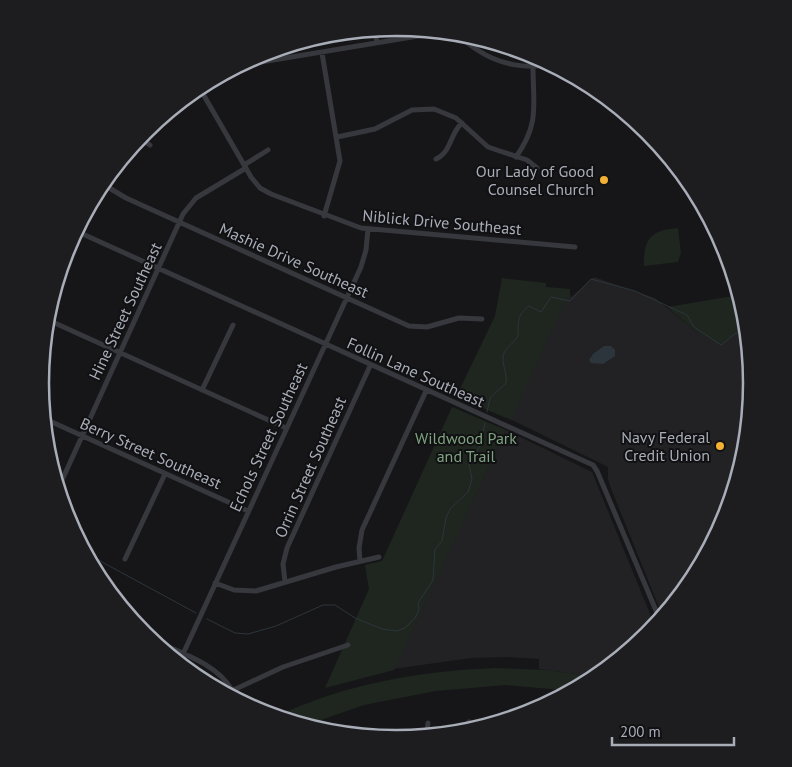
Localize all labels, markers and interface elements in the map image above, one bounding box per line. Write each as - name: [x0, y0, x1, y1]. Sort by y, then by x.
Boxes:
- place label: Our Lady of Good Counsel Church: [476, 161, 594, 199]
- marker: Our Lady of Good Counsel Church: [598, 174, 610, 186]
- street label: Niblick Drive Southeast: [362, 205, 523, 239]
- street label: Mashie Drive Southeast: [216, 218, 372, 302]
- street label: Hine Street Southeast: [84, 239, 166, 383]
- street label: Follin Lane Southeast: [344, 333, 488, 412]
- street label: Echols Street Southeast: [225, 359, 312, 515]
- street label: Orrin Street Southeast: [270, 393, 350, 541]
- street label: Berry Street Southeast: [77, 413, 225, 493]
- place label: Navy Federal Credit Union: [621, 427, 710, 465]
- park label: Wildwood Park and Trail: [415, 428, 517, 466]
- marker: Navy Federal Credit Union: [714, 440, 726, 452]
- scale bar: [612, 714, 734, 746]
- text: 200 m: [620, 722, 661, 741]

